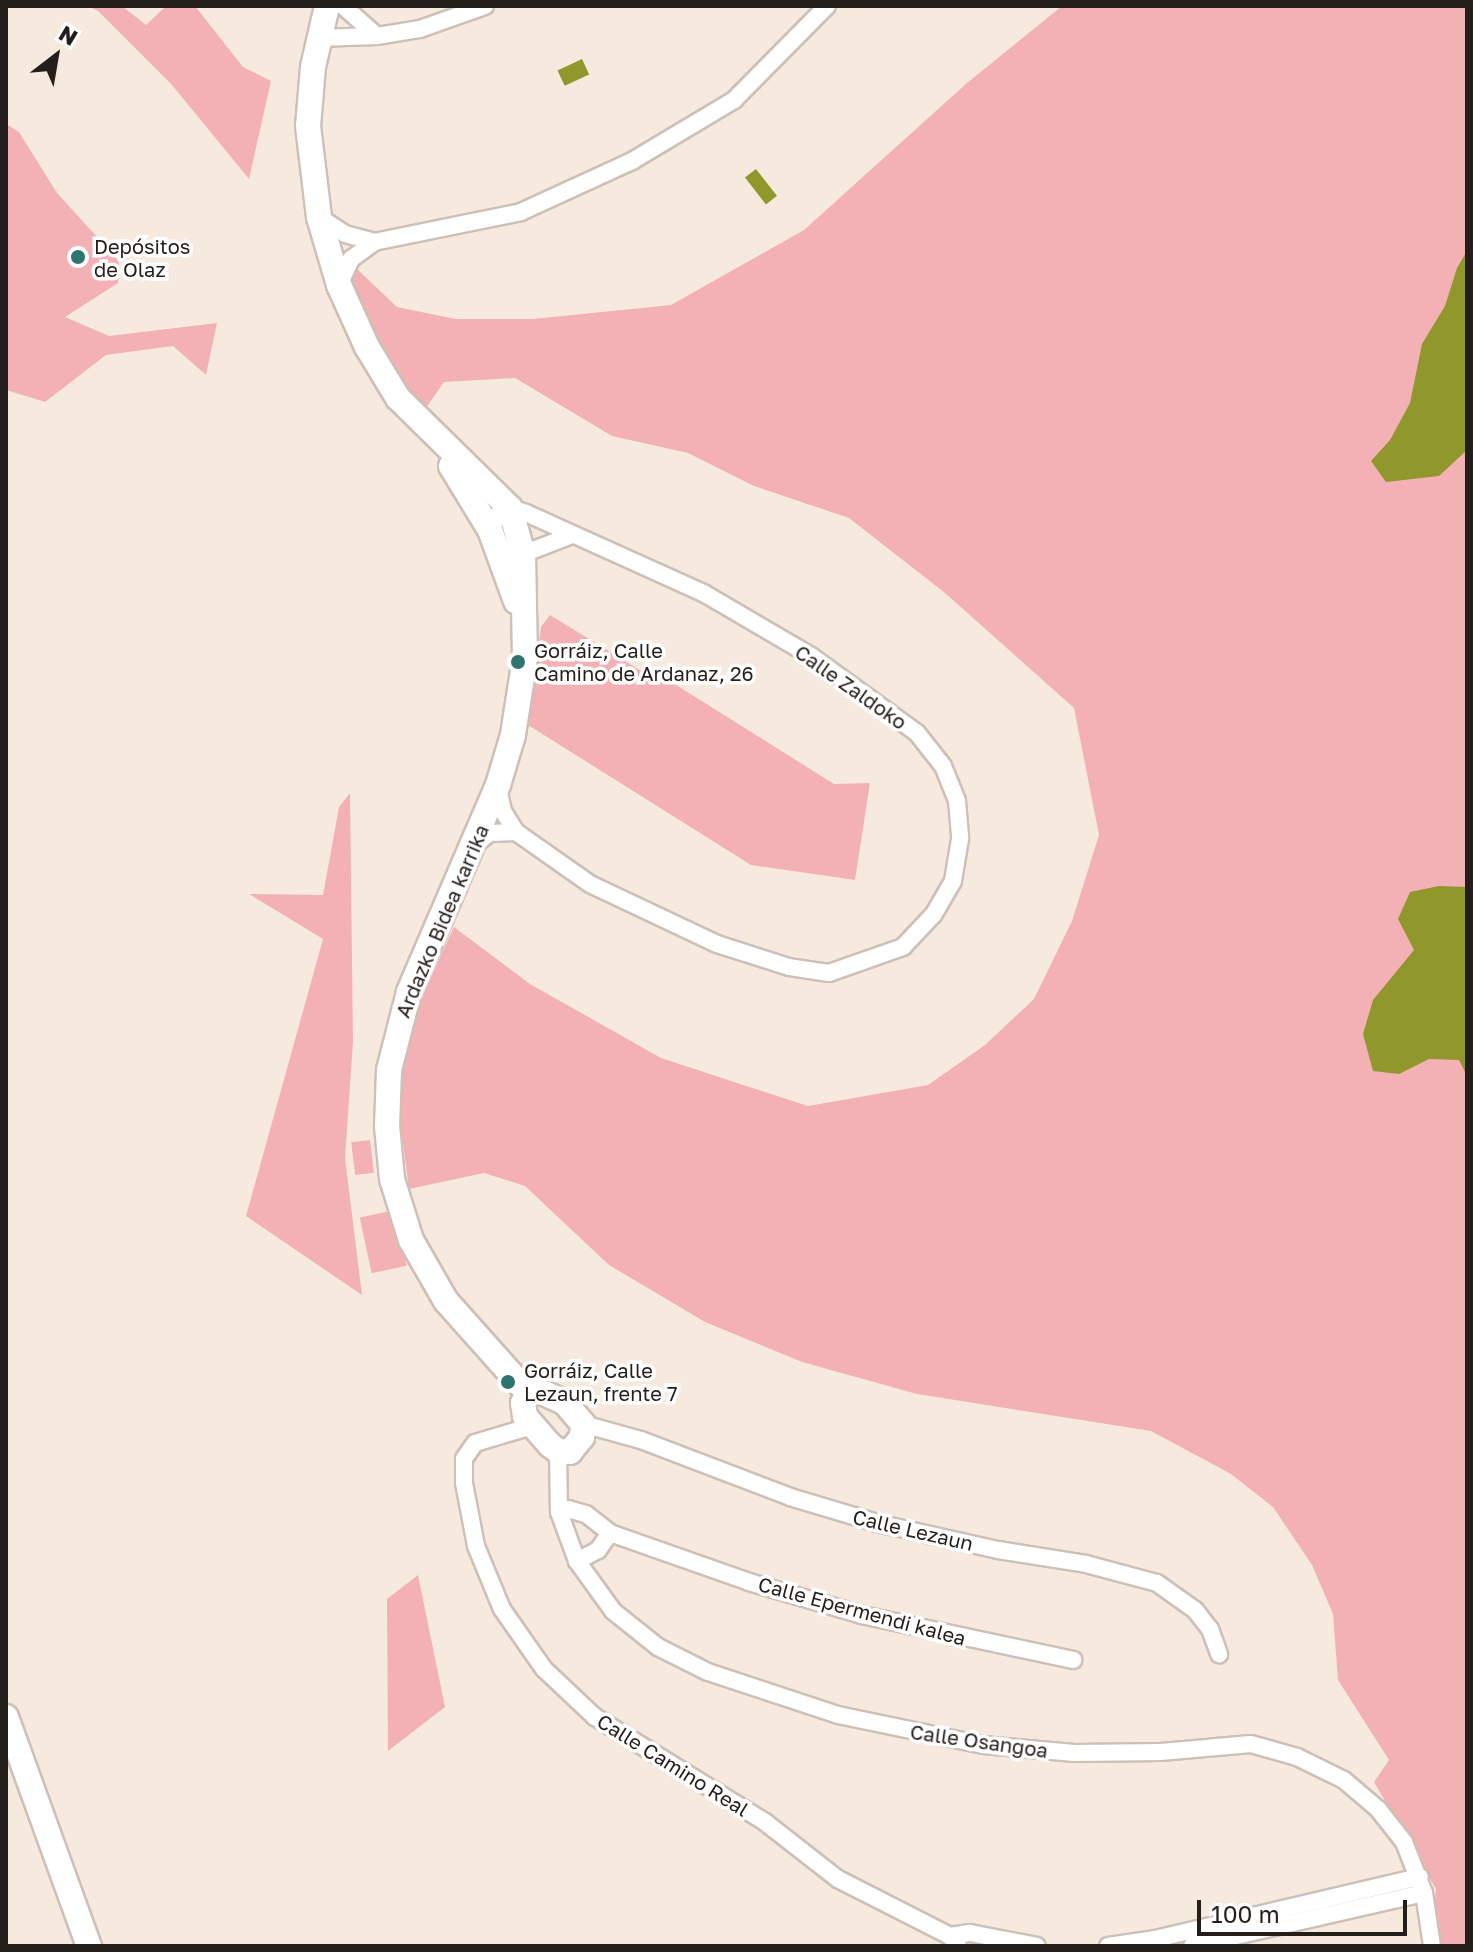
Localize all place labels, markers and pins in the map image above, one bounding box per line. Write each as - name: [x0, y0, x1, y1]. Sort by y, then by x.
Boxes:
- place label: Depósitos de Olaz: [94, 234, 190, 281]
- marker: Depósitos de Olaz: [69, 248, 87, 266]
- place label: Gorráiz, Calle Camino de Ardanaz, 26: [534, 638, 754, 685]
- marker: Gorráiz, Calle Camino de Ardanaz, 26: [509, 653, 527, 671]
- place label: Gorráiz, Calle Lezaun, frente 7: [524, 1358, 677, 1405]
- marker: Gorráiz, Calle Lezaun, frente 7: [499, 1373, 517, 1391]

